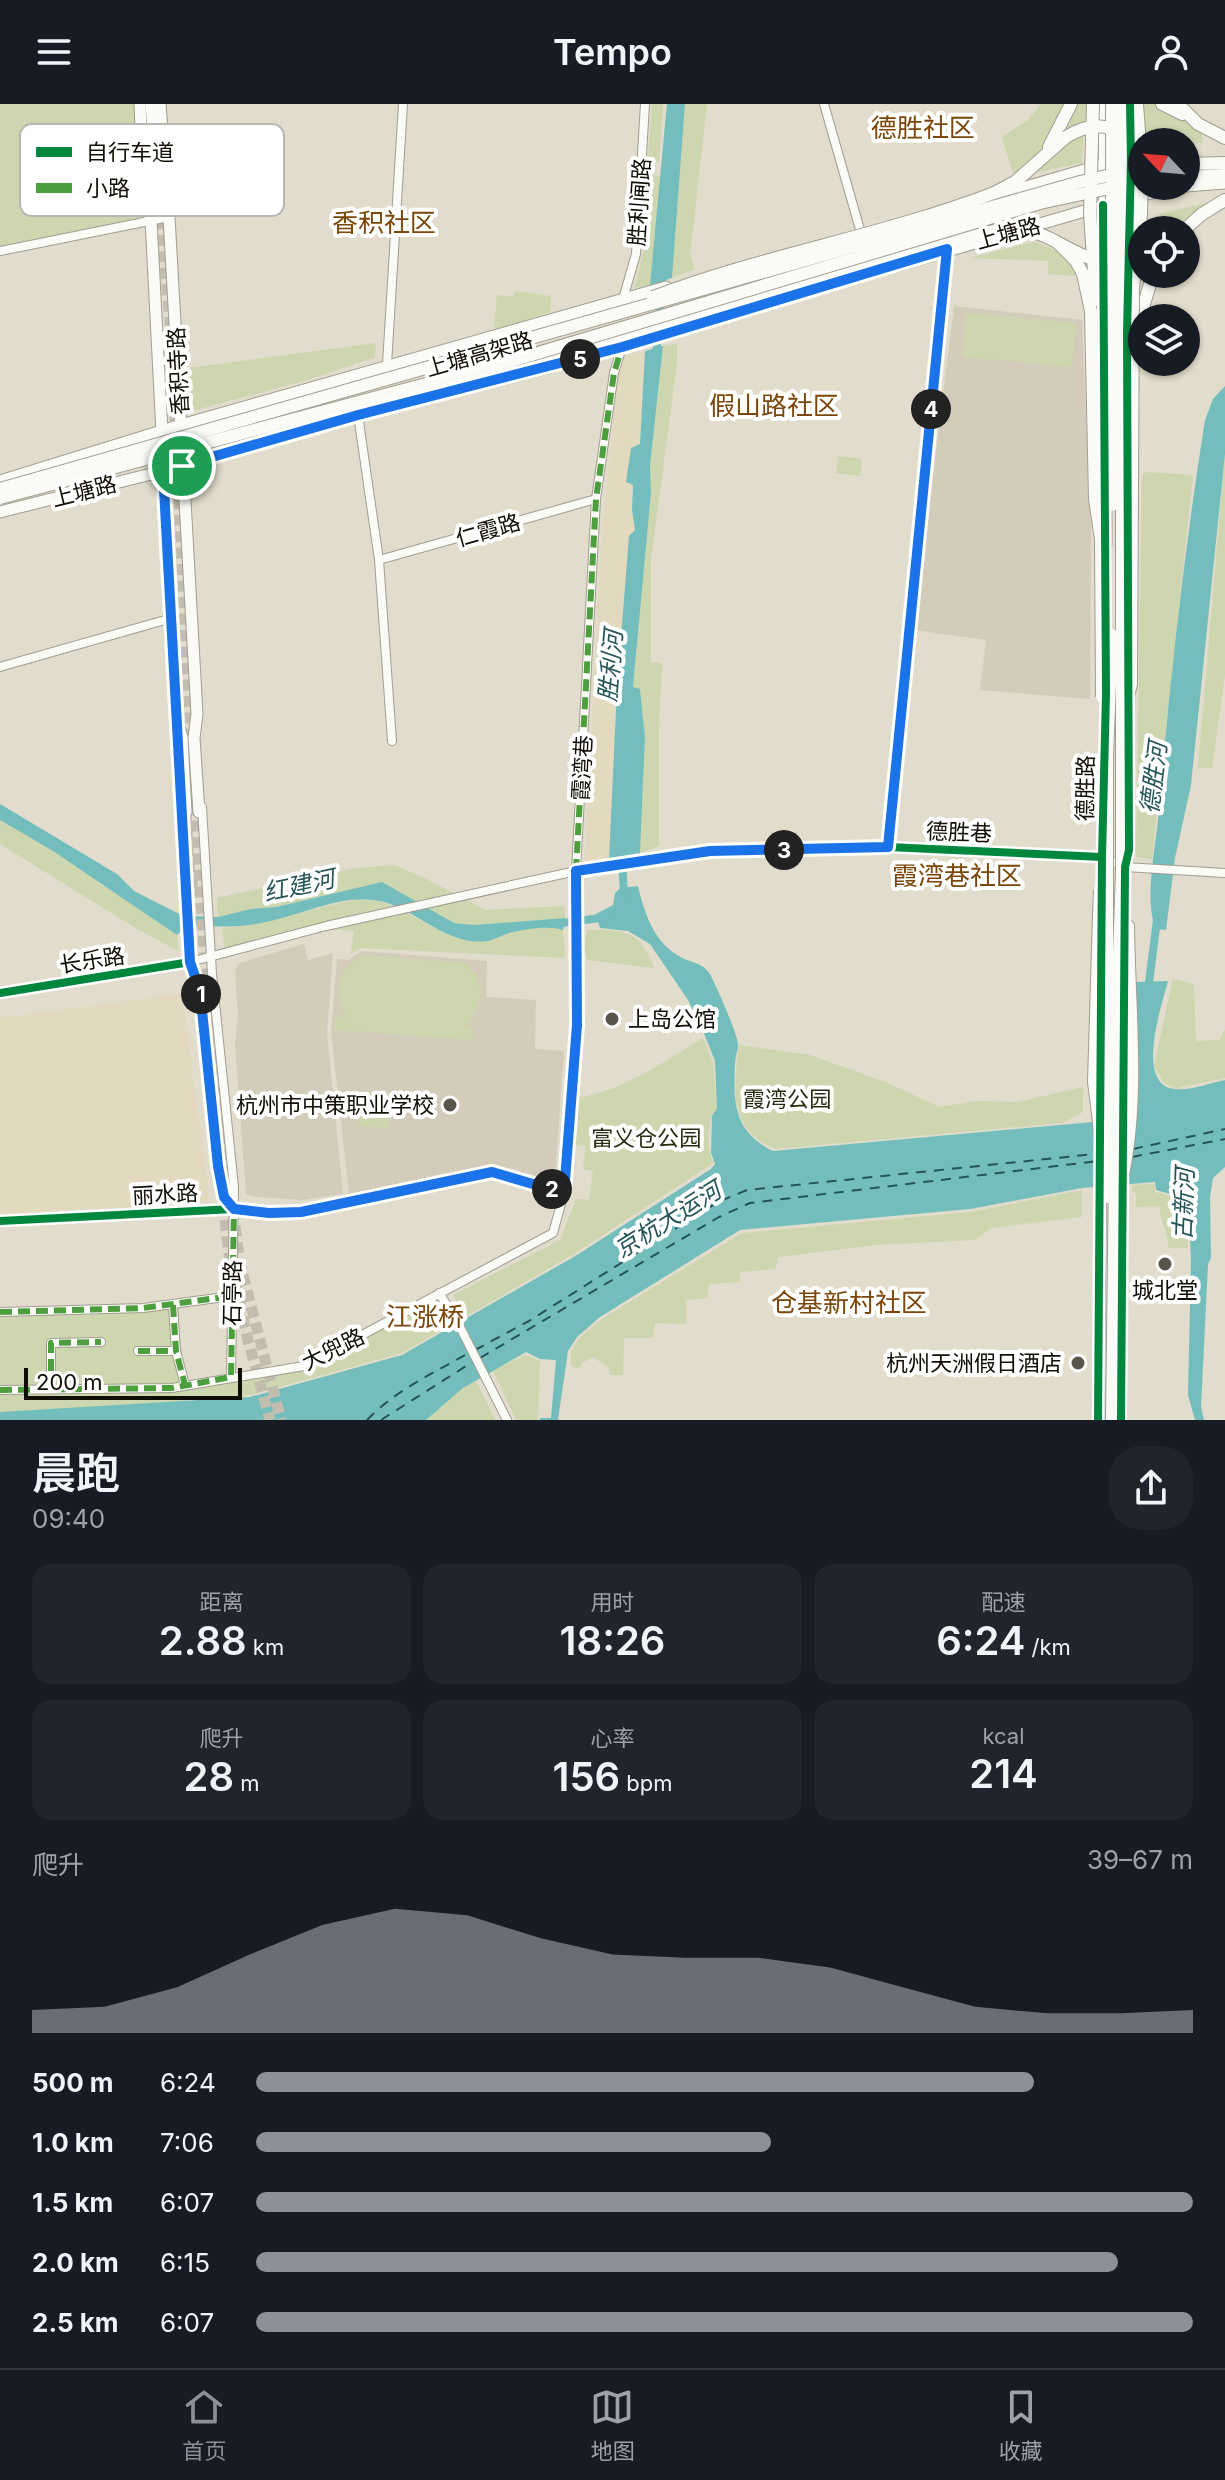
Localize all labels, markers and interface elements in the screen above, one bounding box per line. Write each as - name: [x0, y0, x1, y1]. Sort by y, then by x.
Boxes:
- icon: menu: [32, 30, 76, 74]
- text: Tempo: [553, 30, 672, 74]
- icon: person: [1149, 30, 1193, 74]
- district label: 德胜社区: [871, 112, 975, 143]
- legend: [20, 124, 284, 216]
- north arrow: [1128, 128, 1200, 200]
- map controls: [1128, 128, 1200, 376]
- text: 自行车道: [86, 139, 174, 165]
- street label: 胜利闸路: [623, 157, 655, 247]
- text: 小路: [86, 175, 130, 201]
- district label: 香积社区: [332, 207, 436, 238]
- street label: 上塘路: [973, 212, 1043, 254]
- button: locate: [1128, 216, 1200, 288]
- button: layers: [1128, 304, 1200, 376]
- street label: 香积寺路: [163, 326, 193, 416]
- street label: 上塘高架路: [423, 326, 535, 382]
- pin: 5: [560, 339, 600, 379]
- text: 5: [573, 346, 587, 372]
- pin: 4: [911, 389, 951, 429]
- district label: 假山路社区: [709, 390, 839, 421]
- text: 4: [924, 396, 938, 422]
- pin: [148, 432, 216, 500]
- icon: arrive: [160, 444, 204, 488]
- street label: 上塘路: [49, 470, 119, 512]
- street label: 仁霞路: [453, 508, 523, 552]
- water label: 胜利河: [593, 625, 628, 703]
- street label: 霞湾巷: [567, 734, 597, 802]
- water label: 德胜河: [1135, 736, 1173, 815]
- street label: 德胜路: [1071, 755, 1099, 821]
- street label: 德胜巷: [926, 818, 992, 846]
- pin: 3: [764, 830, 804, 870]
- text: 3: [777, 837, 791, 863]
- district label: 霞湾巷社区: [892, 860, 1022, 891]
- water label: 红建河: [261, 863, 341, 907]
- street label: 长乐路: [57, 942, 127, 978]
- pin: 1: [181, 974, 221, 1014]
- text: 1: [196, 981, 206, 1007]
- place label: 上岛公馆: [628, 1006, 716, 1032]
- marker: 上岛公馆: [603, 1010, 621, 1028]
- park label: 霞湾公园: [743, 1086, 831, 1112]
- place label: 杭州市中策职业学校: [236, 1092, 434, 1118]
- marker: 杭州市中策职业学校: [441, 1096, 459, 1114]
- park label: 富义仓公园: [591, 1125, 701, 1151]
- water label: 古新河: [1168, 1164, 1199, 1240]
- pin: 2: [532, 1169, 572, 1209]
- water label: 京杭大运河: [609, 1173, 730, 1264]
- text: 2: [545, 1176, 559, 1202]
- street label: 丽水路: [131, 1179, 199, 1209]
- marker: 城北堂: [1156, 1255, 1174, 1273]
- street label: 石亭路: [218, 1260, 246, 1326]
- place label: 城北堂: [1132, 1277, 1198, 1303]
- district label: 仓基新村社区: [771, 1287, 927, 1318]
- district label: 江涨桥: [386, 1301, 464, 1332]
- street label: 大兜路: [298, 1323, 368, 1375]
- place label: 杭州天洲假日酒店: [886, 1350, 1062, 1376]
- marker: 杭州天洲假日酒店: [1069, 1354, 1087, 1372]
- scale bar: [24, 1364, 242, 1400]
- text: 200 m: [36, 1369, 103, 1395]
- text: 晨跑: [32, 1446, 120, 1500]
- button: share: [1109, 1446, 1193, 1530]
- text: 09:40: [32, 1503, 105, 1534]
- text: 距离: [199, 1589, 244, 1615]
- text: 用时: [590, 1589, 635, 1615]
- text: 配速: [981, 1589, 1026, 1615]
- text: 2.88: [159, 1616, 247, 1665]
- text: 18:26: [560, 1616, 665, 1665]
- text: 6:24: [936, 1616, 1025, 1665]
- text: km: [247, 1634, 284, 1660]
- text: /km: [1025, 1634, 1071, 1660]
- text: kcal: [982, 1723, 1025, 1749]
- text: 爬升: [199, 1725, 244, 1751]
- text: 心率: [590, 1725, 635, 1751]
- text: 214: [969, 1749, 1038, 1798]
- text: 28: [184, 1752, 234, 1801]
- text: 156: [552, 1752, 620, 1801]
- text: m: [234, 1770, 260, 1796]
- text: bpm: [620, 1770, 673, 1796]
- text: 39–67 m: [1087, 1844, 1193, 1875]
- text: 爬升: [32, 1849, 84, 1880]
- text: 500 m: [32, 2067, 114, 2098]
- text: 6:24: [160, 2067, 216, 2098]
- text: 1.0 km: [32, 2127, 114, 2158]
- text: 7:06: [160, 2127, 214, 2158]
- text: 1.5 km: [32, 2187, 113, 2218]
- text: 6:07: [160, 2187, 214, 2218]
- text: 2.0 km: [32, 2247, 119, 2278]
- text: 6:15: [160, 2247, 210, 2278]
- text: 2.5 km: [32, 2307, 118, 2338]
- text: 6:07: [160, 2307, 214, 2338]
- tab: 首页: [182, 2385, 226, 2465]
- tab: 地图: [590, 2385, 635, 2465]
- tab: 收藏: [999, 2385, 1043, 2465]

